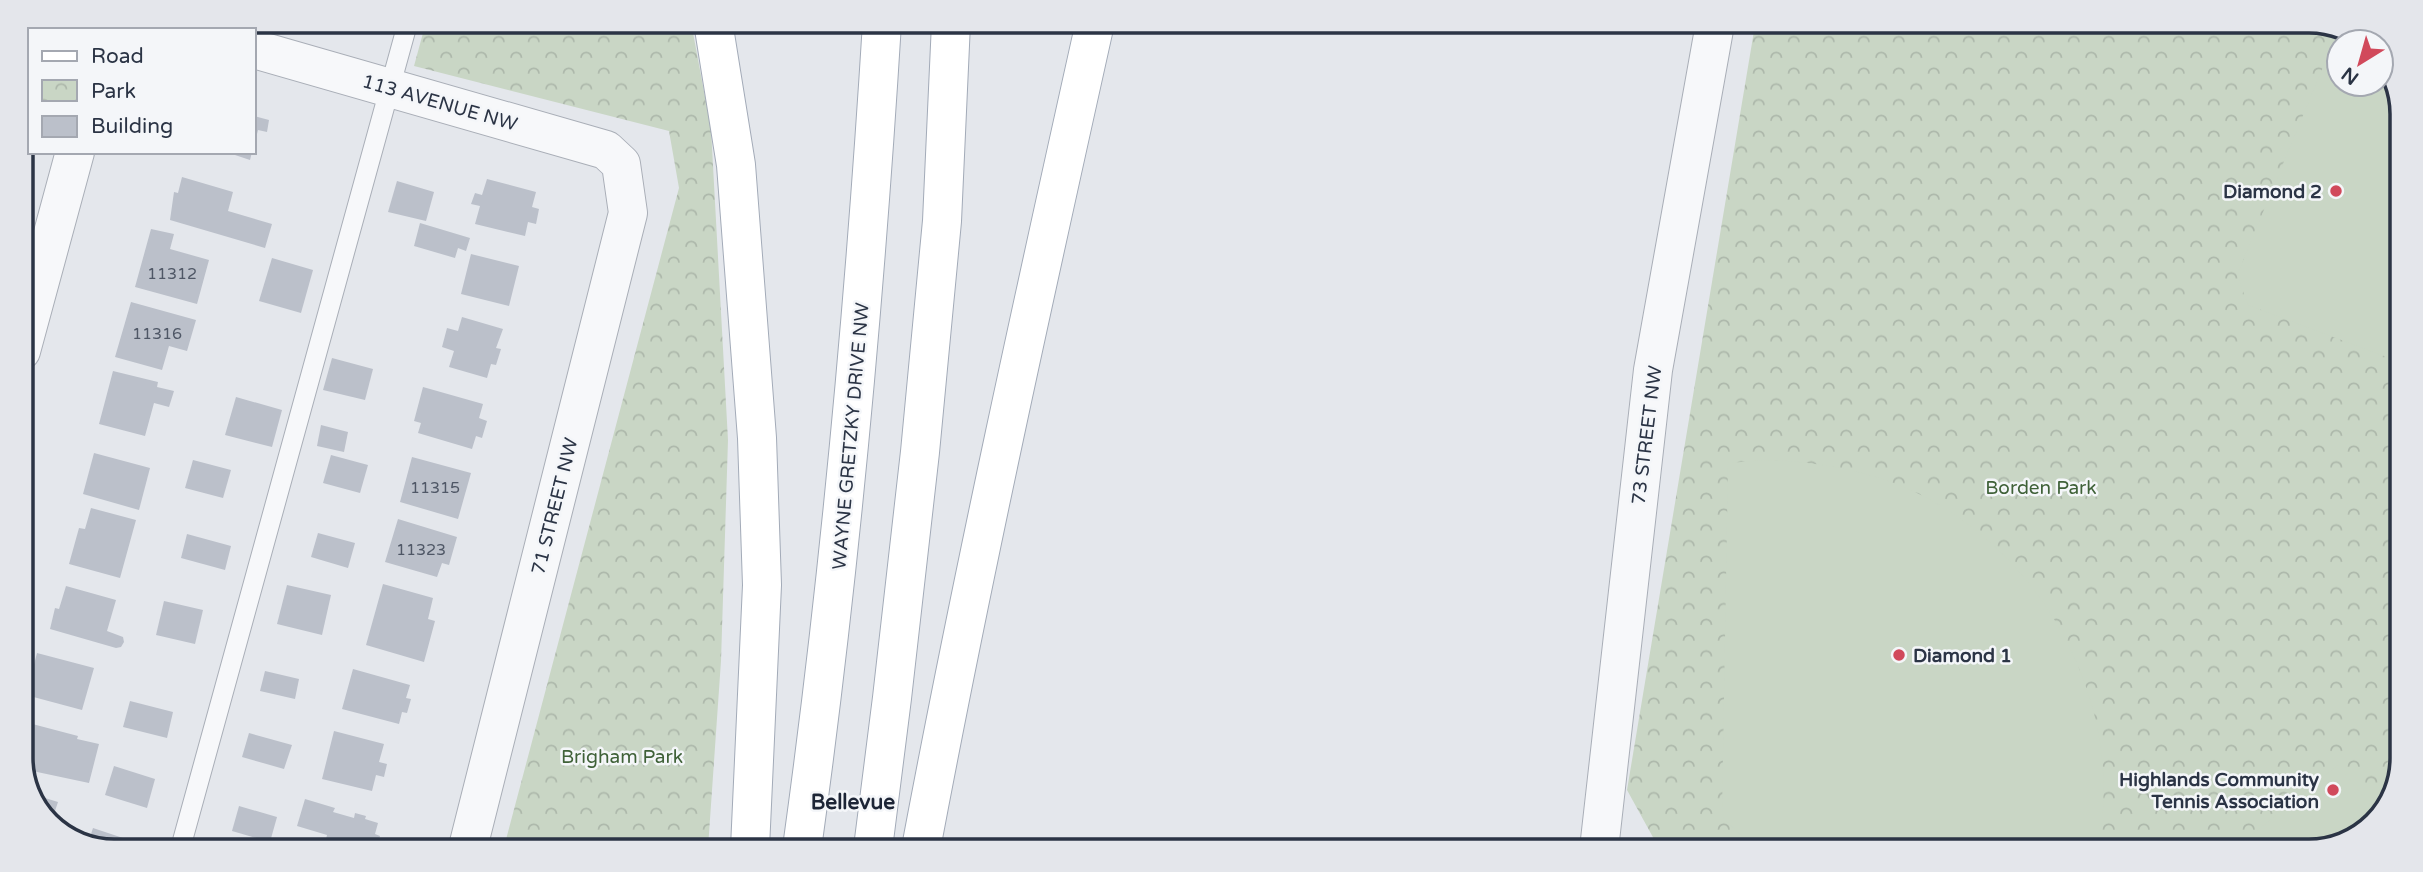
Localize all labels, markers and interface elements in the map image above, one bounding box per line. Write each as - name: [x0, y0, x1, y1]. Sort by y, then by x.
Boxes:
- legend: [28, 28, 256, 154]
- north arrow: [2325, 28, 2395, 98]
- text: Road: [91, 44, 144, 69]
- text: N: [2338, 62, 2363, 89]
- street label: 113 AVENUE NW: [360, 70, 520, 136]
- text: Park: [91, 79, 136, 104]
- text: Building: [91, 114, 173, 139]
- place label: Diamond 2: [2223, 181, 2322, 203]
- marker: Diamond 2: [2328, 183, 2344, 199]
- house number: 11312: [147, 264, 197, 284]
- street label: WAYNE GRETZKY DRIVE NW: [828, 302, 874, 571]
- house number: 11316: [132, 324, 182, 344]
- street label: 73 STREET NW: [1628, 364, 1666, 506]
- street label: 71 STREET NW: [527, 436, 583, 577]
- park label: Borden Park: [1985, 477, 2097, 499]
- house number: 11315: [410, 478, 460, 498]
- house number: 11323: [396, 540, 446, 560]
- place label: Diamond 1: [1913, 645, 2012, 667]
- marker: Diamond 1: [1891, 647, 1907, 663]
- park label: Brigham Park: [561, 746, 683, 768]
- place label: Highlands Community Tennis Association: [2119, 769, 2320, 813]
- marker: Highlands Community Tennis Association: [2325, 782, 2341, 798]
- district label: Bellevue: [811, 790, 895, 815]

